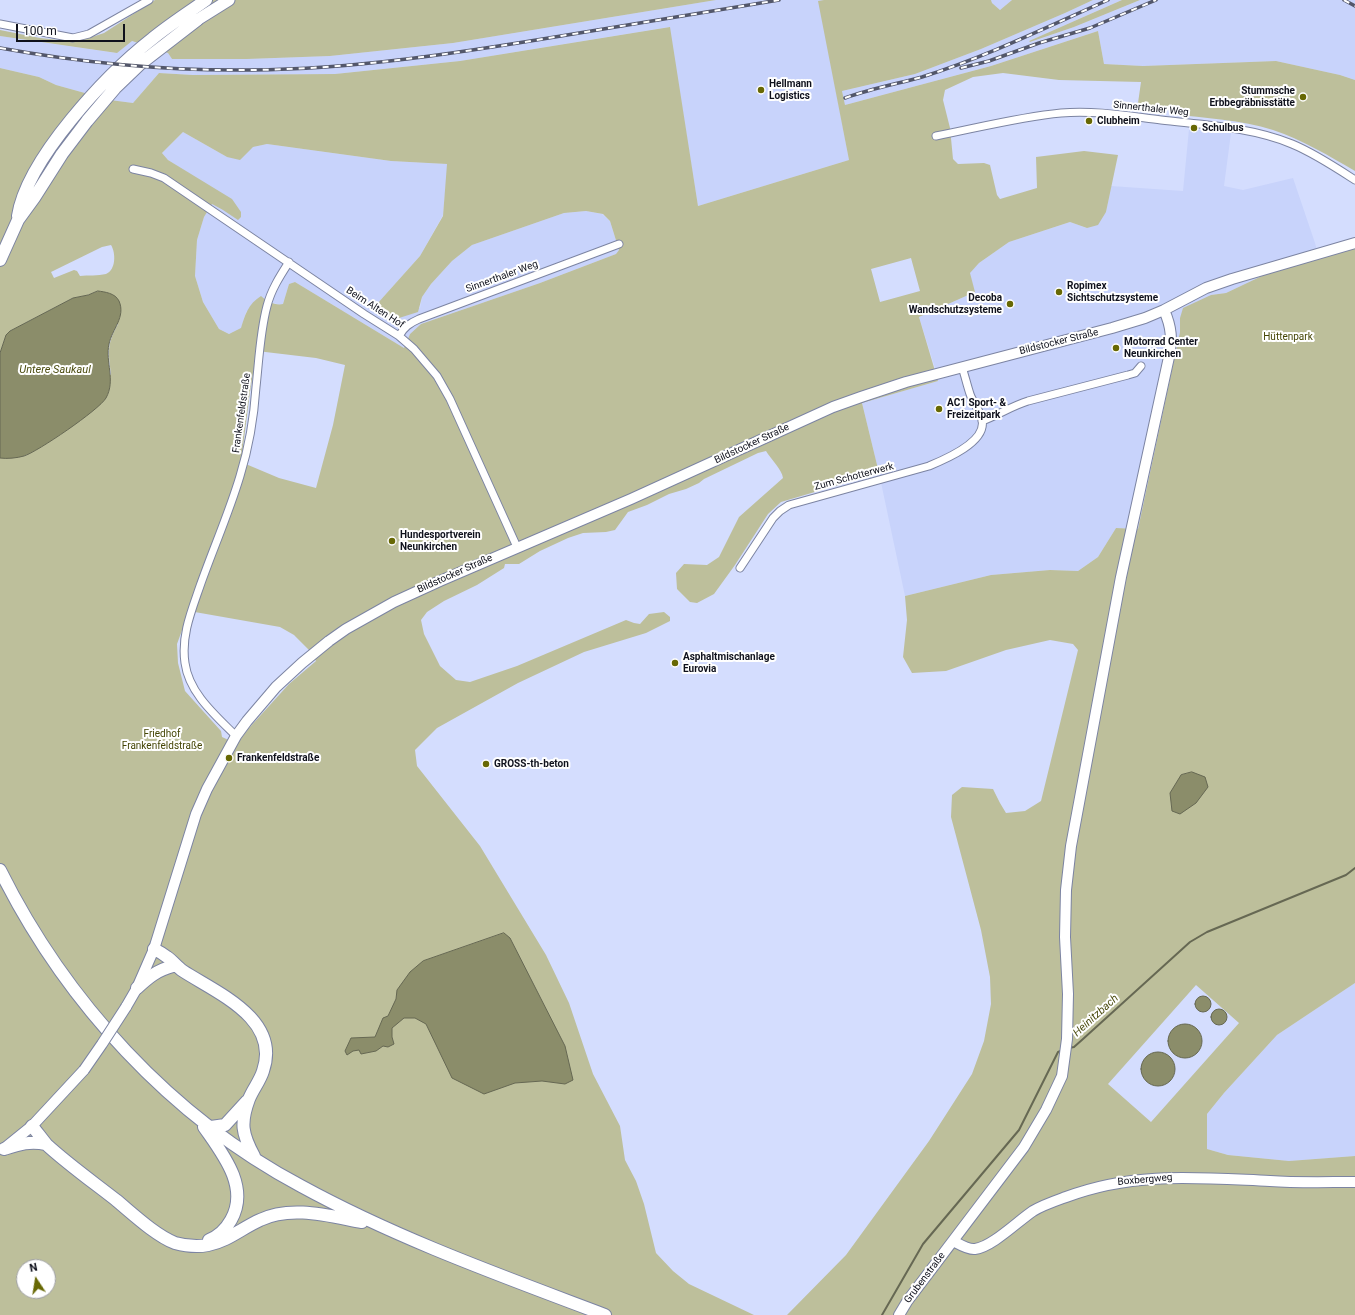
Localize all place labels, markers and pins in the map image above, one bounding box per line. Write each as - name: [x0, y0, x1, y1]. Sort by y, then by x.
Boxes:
- place label: Hellmann Logistics: [769, 78, 812, 102]
- marker: Hellmann Logistics: [756, 85, 766, 95]
- place label: Stummsche Erbbegräbnisstätte: [1209, 85, 1295, 108]
- marker: Stummsche Erbbegräbnisstätte: [1298, 92, 1308, 102]
- place label: Clubheim: [1097, 115, 1140, 127]
- marker: Clubheim: [1084, 116, 1094, 126]
- place label: Schulbus: [1202, 122, 1244, 134]
- marker: Schulbus: [1189, 123, 1199, 133]
- place label: Ropimex Sichtschutzsysteme: [1067, 280, 1158, 304]
- marker: Ropimex Sichtschutzsysteme: [1054, 287, 1064, 297]
- place label: Decoba Wandschutzsysteme: [909, 292, 1002, 316]
- marker: Decoba Wandschutzsysteme: [1005, 299, 1015, 309]
- place label: Motorrad Center Neunkirchen: [1124, 336, 1198, 360]
- marker: Motorrad Center Neunkirchen: [1111, 343, 1121, 353]
- place label: AC1 Sport- & Freizeitpark: [947, 397, 1006, 420]
- marker: AC1 Sport- & Freizeitpark: [934, 404, 944, 414]
- place label: Hundesportverein Neunkirchen: [400, 529, 481, 552]
- marker: Hundesportverein Neunkirchen: [387, 536, 397, 546]
- place label: Asphaltmischanlage Eurovia: [683, 651, 775, 674]
- marker: Asphaltmischanlage Eurovia: [670, 658, 680, 668]
- place label: Frankenfeldstraße: [237, 752, 319, 764]
- marker: Frankenfeldstraße: [224, 753, 234, 763]
- place label: GROSS-th-beton: [494, 758, 569, 770]
- marker: GROSS-th-beton: [481, 759, 491, 769]

